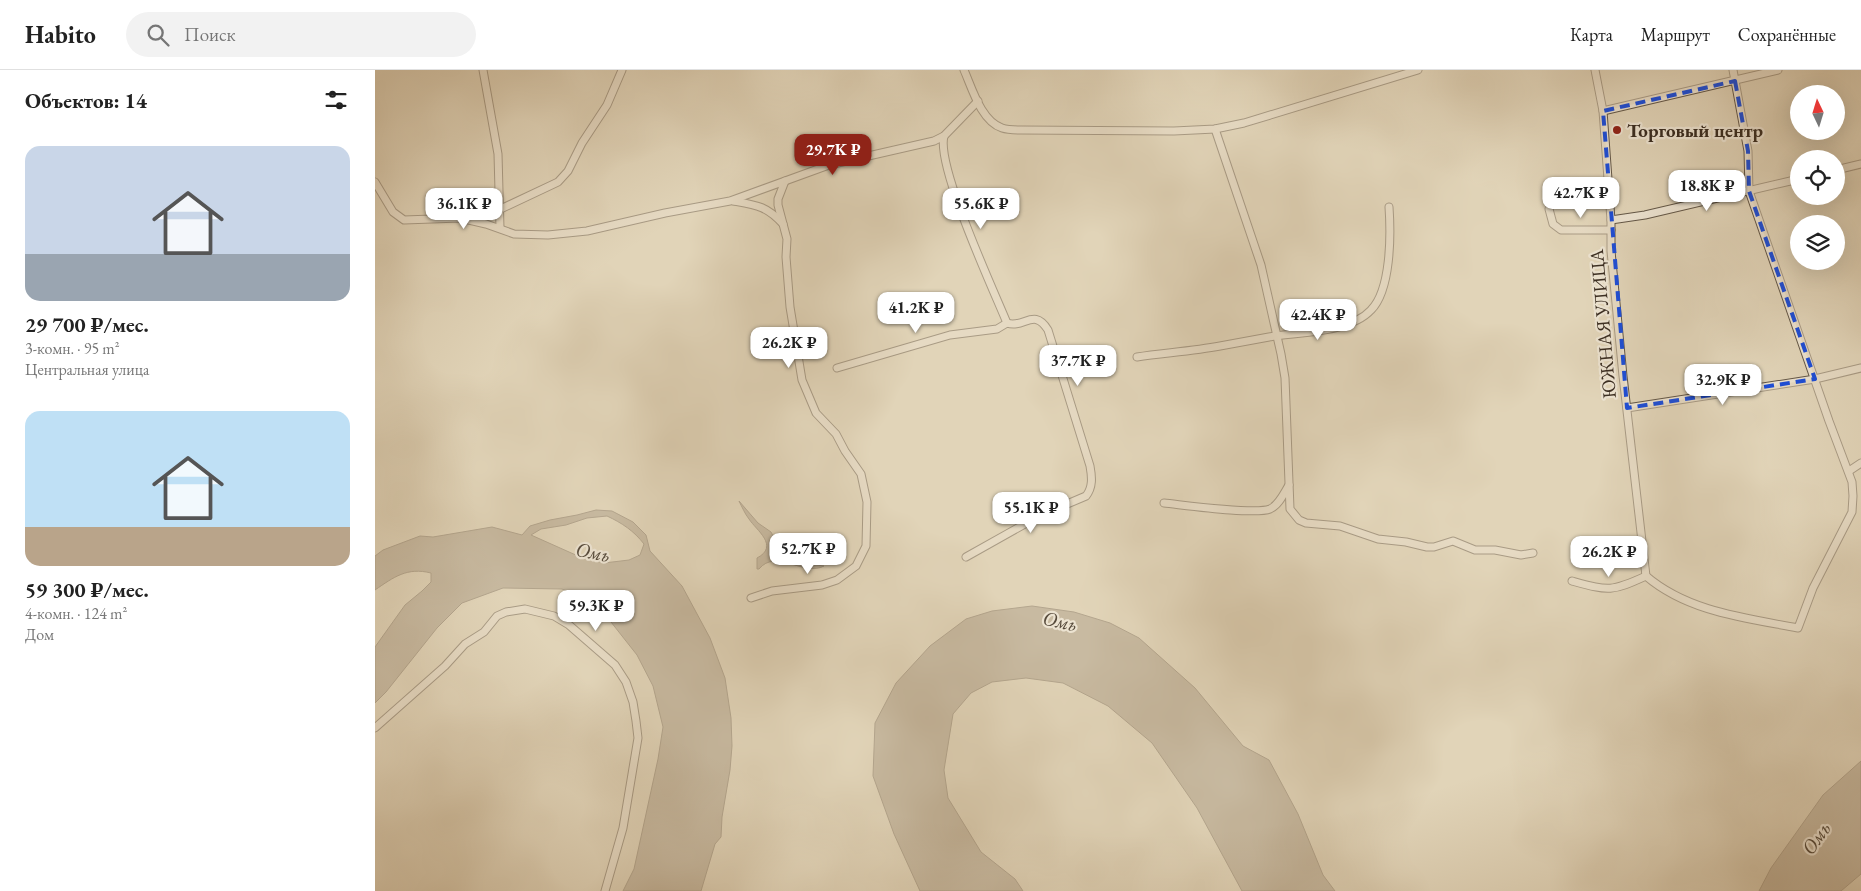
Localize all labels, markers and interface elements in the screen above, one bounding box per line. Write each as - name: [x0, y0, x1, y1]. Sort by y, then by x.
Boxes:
- search box: [126, 12, 476, 57]
- text: Habito: [25, 19, 96, 50]
- icon: search: [144, 21, 172, 49]
- text: Поиск: [184, 22, 236, 47]
- text: Карта: [1570, 23, 1613, 46]
- text: Маршрут: [1641, 23, 1710, 46]
- text: Сохранённые: [1738, 23, 1836, 46]
- north arrow: [1790, 85, 1845, 140]
- map controls: [1790, 85, 1845, 270]
- icon: filters: [322, 86, 350, 114]
- text: Объектов: 14: [25, 87, 147, 114]
- place label: Торговый центр: [1627, 118, 1764, 143]
- marker: Торговый центр: [1611, 124, 1623, 136]
- pin: 29.7K ₽: [787, 134, 879, 176]
- text: 29.7K ₽: [805, 139, 861, 160]
- button: locate: [1790, 150, 1845, 205]
- pin: 18.8K ₽: [1661, 170, 1753, 212]
- text: 18.8K ₽: [1679, 175, 1735, 196]
- pin: 42.7K ₽: [1535, 176, 1627, 219]
- icon: home: [143, 178, 233, 268]
- text: 42.7K ₽: [1553, 182, 1609, 203]
- pin: 36.1K ₽: [418, 188, 510, 230]
- pin: 55.6K ₽: [935, 188, 1027, 230]
- text: 36.1K ₽: [436, 193, 492, 214]
- text: 55.6K ₽: [953, 193, 1009, 214]
- button: layers: [1790, 215, 1845, 270]
- street label: ЮЖНАЯ УЛИЦА: [1584, 247, 1622, 400]
- pin: 41.2K ₽: [870, 292, 962, 334]
- text: 41.2K ₽: [888, 297, 944, 318]
- pin: 42.4K ₽: [1272, 298, 1364, 341]
- text: 42.4K ₽: [1290, 304, 1346, 325]
- text: 29 700 ₽/мес.: [25, 311, 149, 338]
- pin: 26.2K ₽: [743, 326, 835, 369]
- text: 26.2K ₽: [761, 332, 817, 353]
- text: 3-комн. · 95 m²: [25, 338, 120, 359]
- pin: 37.7K ₽: [1032, 344, 1124, 387]
- text: 37.7K ₽: [1050, 350, 1106, 371]
- text: Центральная улица: [25, 359, 149, 380]
- pin: 32.9K ₽: [1677, 364, 1769, 406]
- text: 32.9K ₽: [1695, 369, 1751, 390]
- icon: home: [143, 443, 233, 533]
- pin: 55.1K ₽: [985, 492, 1077, 534]
- text: 55.1K ₽: [1003, 497, 1059, 518]
- pin: 52.7K ₽: [762, 532, 854, 575]
- water label: Омь: [574, 536, 612, 568]
- pin: 26.2K ₽: [1563, 536, 1655, 578]
- text: 52.7K ₽: [780, 538, 836, 559]
- text: 26.2K ₽: [1581, 541, 1637, 562]
- text: 59 300 ₽/мес.: [25, 576, 149, 603]
- pin: 59.3K ₽: [550, 590, 642, 632]
- text: 59.3K ₽: [568, 595, 624, 616]
- text: 4-комн. · 124 m²: [25, 603, 127, 624]
- water label: Омь: [1040, 605, 1080, 637]
- text: Дом: [25, 624, 54, 645]
- water label: Омь: [1795, 816, 1837, 860]

